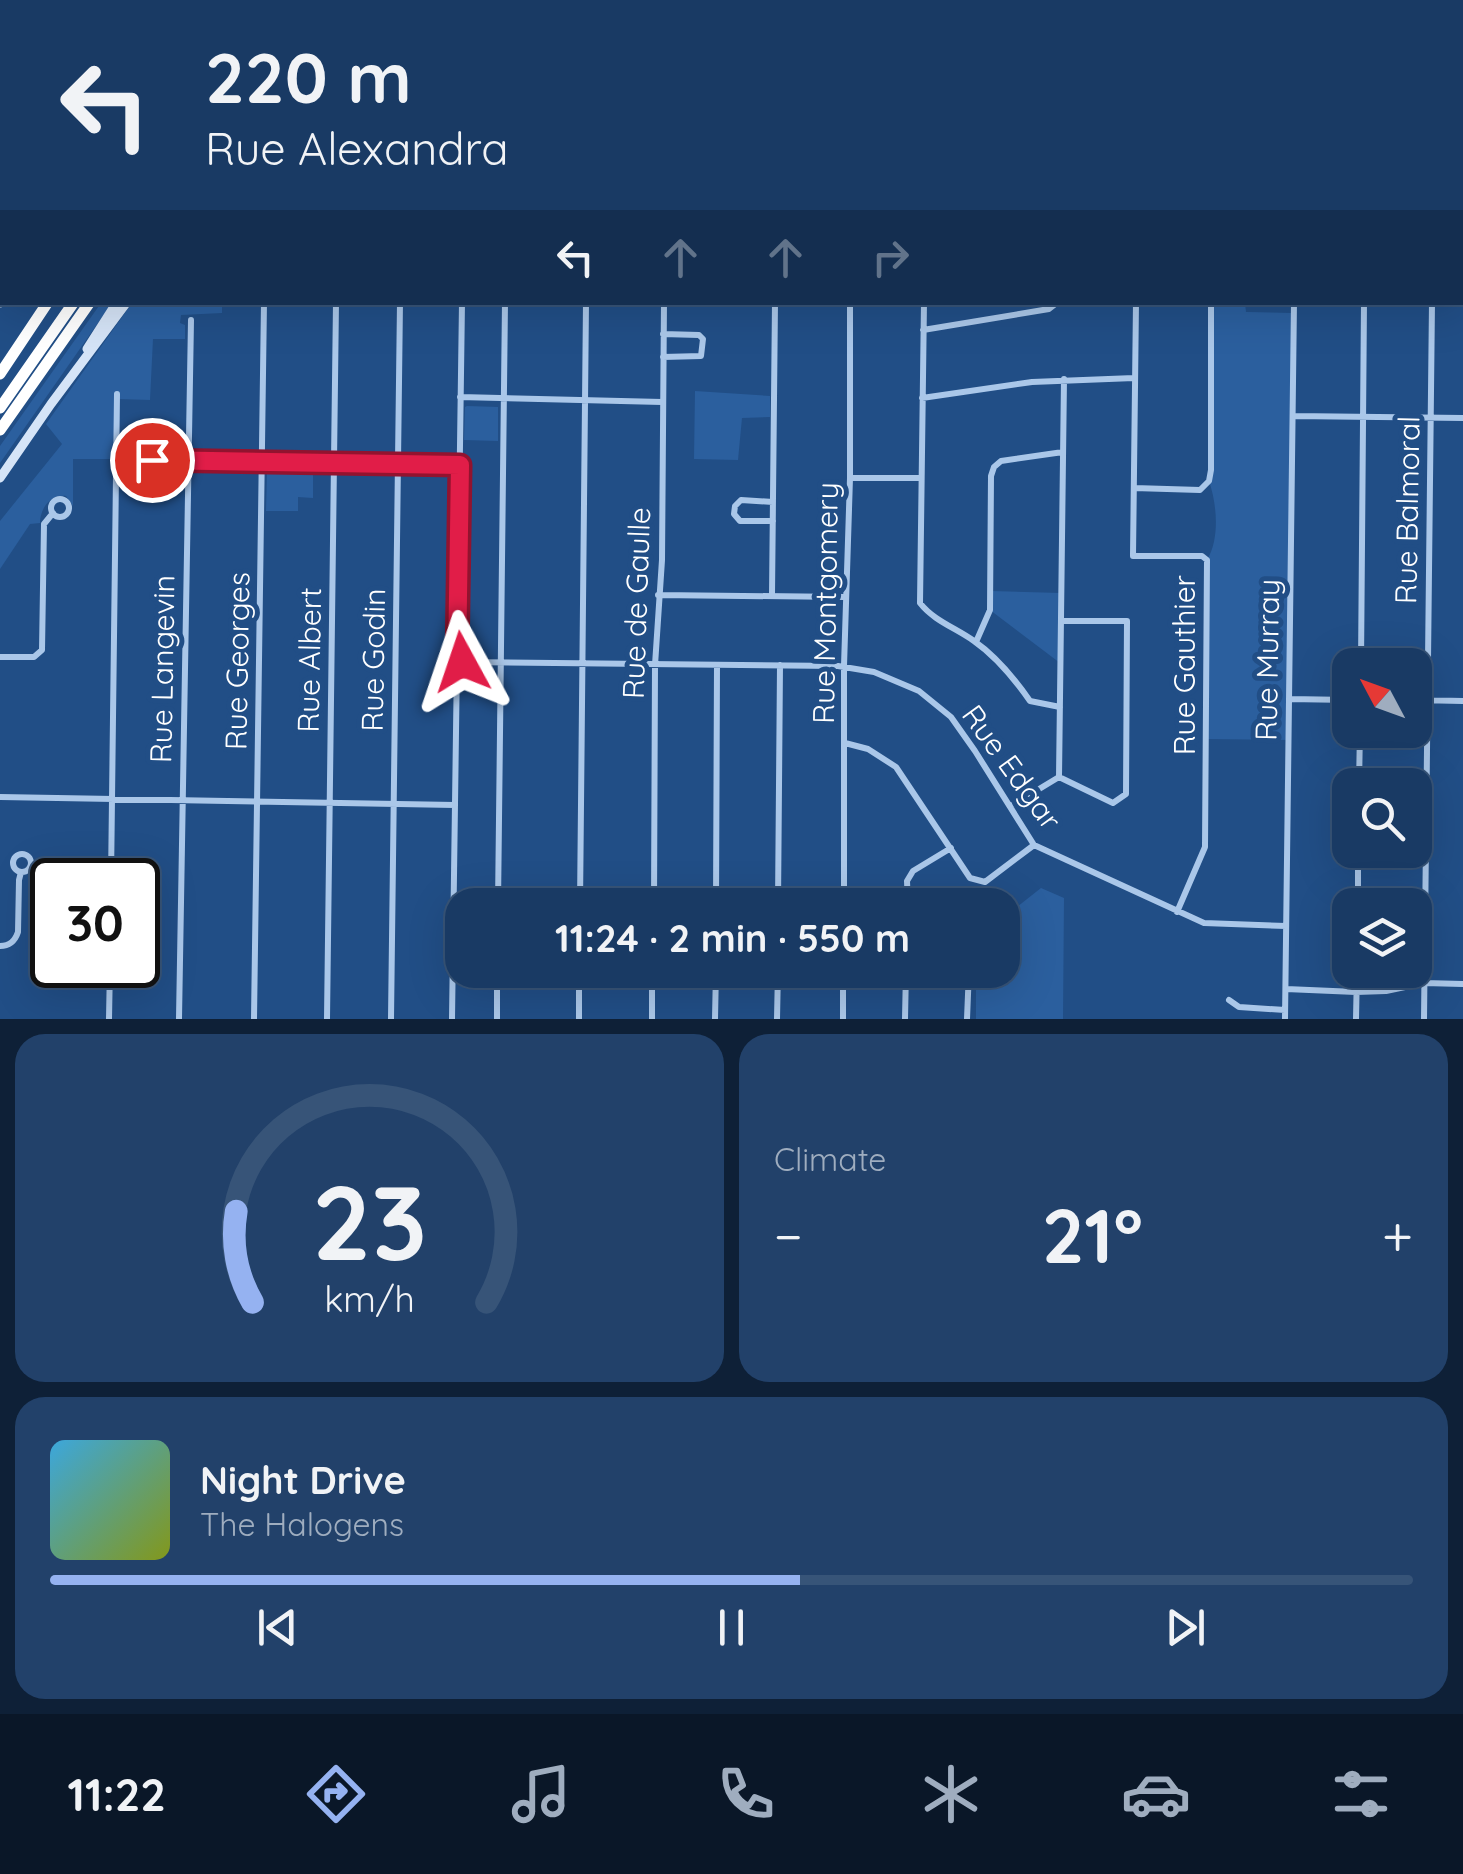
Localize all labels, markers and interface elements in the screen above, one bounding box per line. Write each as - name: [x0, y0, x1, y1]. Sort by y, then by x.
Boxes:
- text: 220 m: [205, 33, 412, 121]
- icon: left: [40, 40, 170, 170]
- text: Rue Alexandra: [205, 120, 509, 176]
- icon: left: [548, 230, 603, 285]
- icon: ahead: [653, 230, 708, 285]
- icon: ahead: [758, 230, 813, 285]
- icon: right: [863, 230, 918, 285]
- street label: Rue Balmoral: [1386, 415, 1428, 605]
- pin: [110, 418, 195, 503]
- icon: arrive: [125, 433, 180, 488]
- street label: Rue Montgomery: [804, 482, 846, 724]
- street label: Rue de Gaulle: [614, 506, 658, 700]
- street label: Rue Georges: [216, 572, 258, 750]
- street label: Rue Gauthier: [1165, 574, 1203, 755]
- street label: Rue Langevin: [141, 575, 183, 763]
- street label: Rue Murray: [1247, 579, 1287, 741]
- street label: Rue Albert: [289, 587, 329, 733]
- street label: Rue Godin: [353, 588, 393, 732]
- position arrow: [410, 610, 514, 714]
- north arrow: [1332, 648, 1432, 748]
- map controls: [1332, 648, 1432, 988]
- street label: Rue Edgar: [954, 697, 1070, 837]
- button: search: [1332, 768, 1432, 868]
- speed limit sign: 30: [30, 858, 160, 988]
- button: layers: [1332, 888, 1432, 988]
- text: 11:24 · 2 min · 550 m: [555, 914, 910, 962]
- text: Climate: [774, 1139, 886, 1179]
- text: 23: [312, 1156, 427, 1286]
- text: 21°: [1042, 1188, 1143, 1282]
- text: −: [774, 1201, 803, 1270]
- text: +: [1382, 1201, 1413, 1270]
- text: km/h: [324, 1276, 415, 1321]
- text: Night Drive: [200, 1456, 406, 1504]
- text: The Halogens: [200, 1504, 404, 1544]
- icon: previous: [250, 1600, 305, 1655]
- icon: pause: [704, 1600, 759, 1655]
- icon: next: [1158, 1600, 1213, 1655]
- icon: directions: [301, 1759, 371, 1829]
- icon: music: [506, 1759, 576, 1829]
- icon: phone: [711, 1759, 781, 1829]
- icon: climate: [916, 1759, 986, 1829]
- icon: car: [1121, 1759, 1191, 1829]
- icon: filters: [1326, 1759, 1396, 1829]
- text: 11:22: [67, 1766, 166, 1822]

